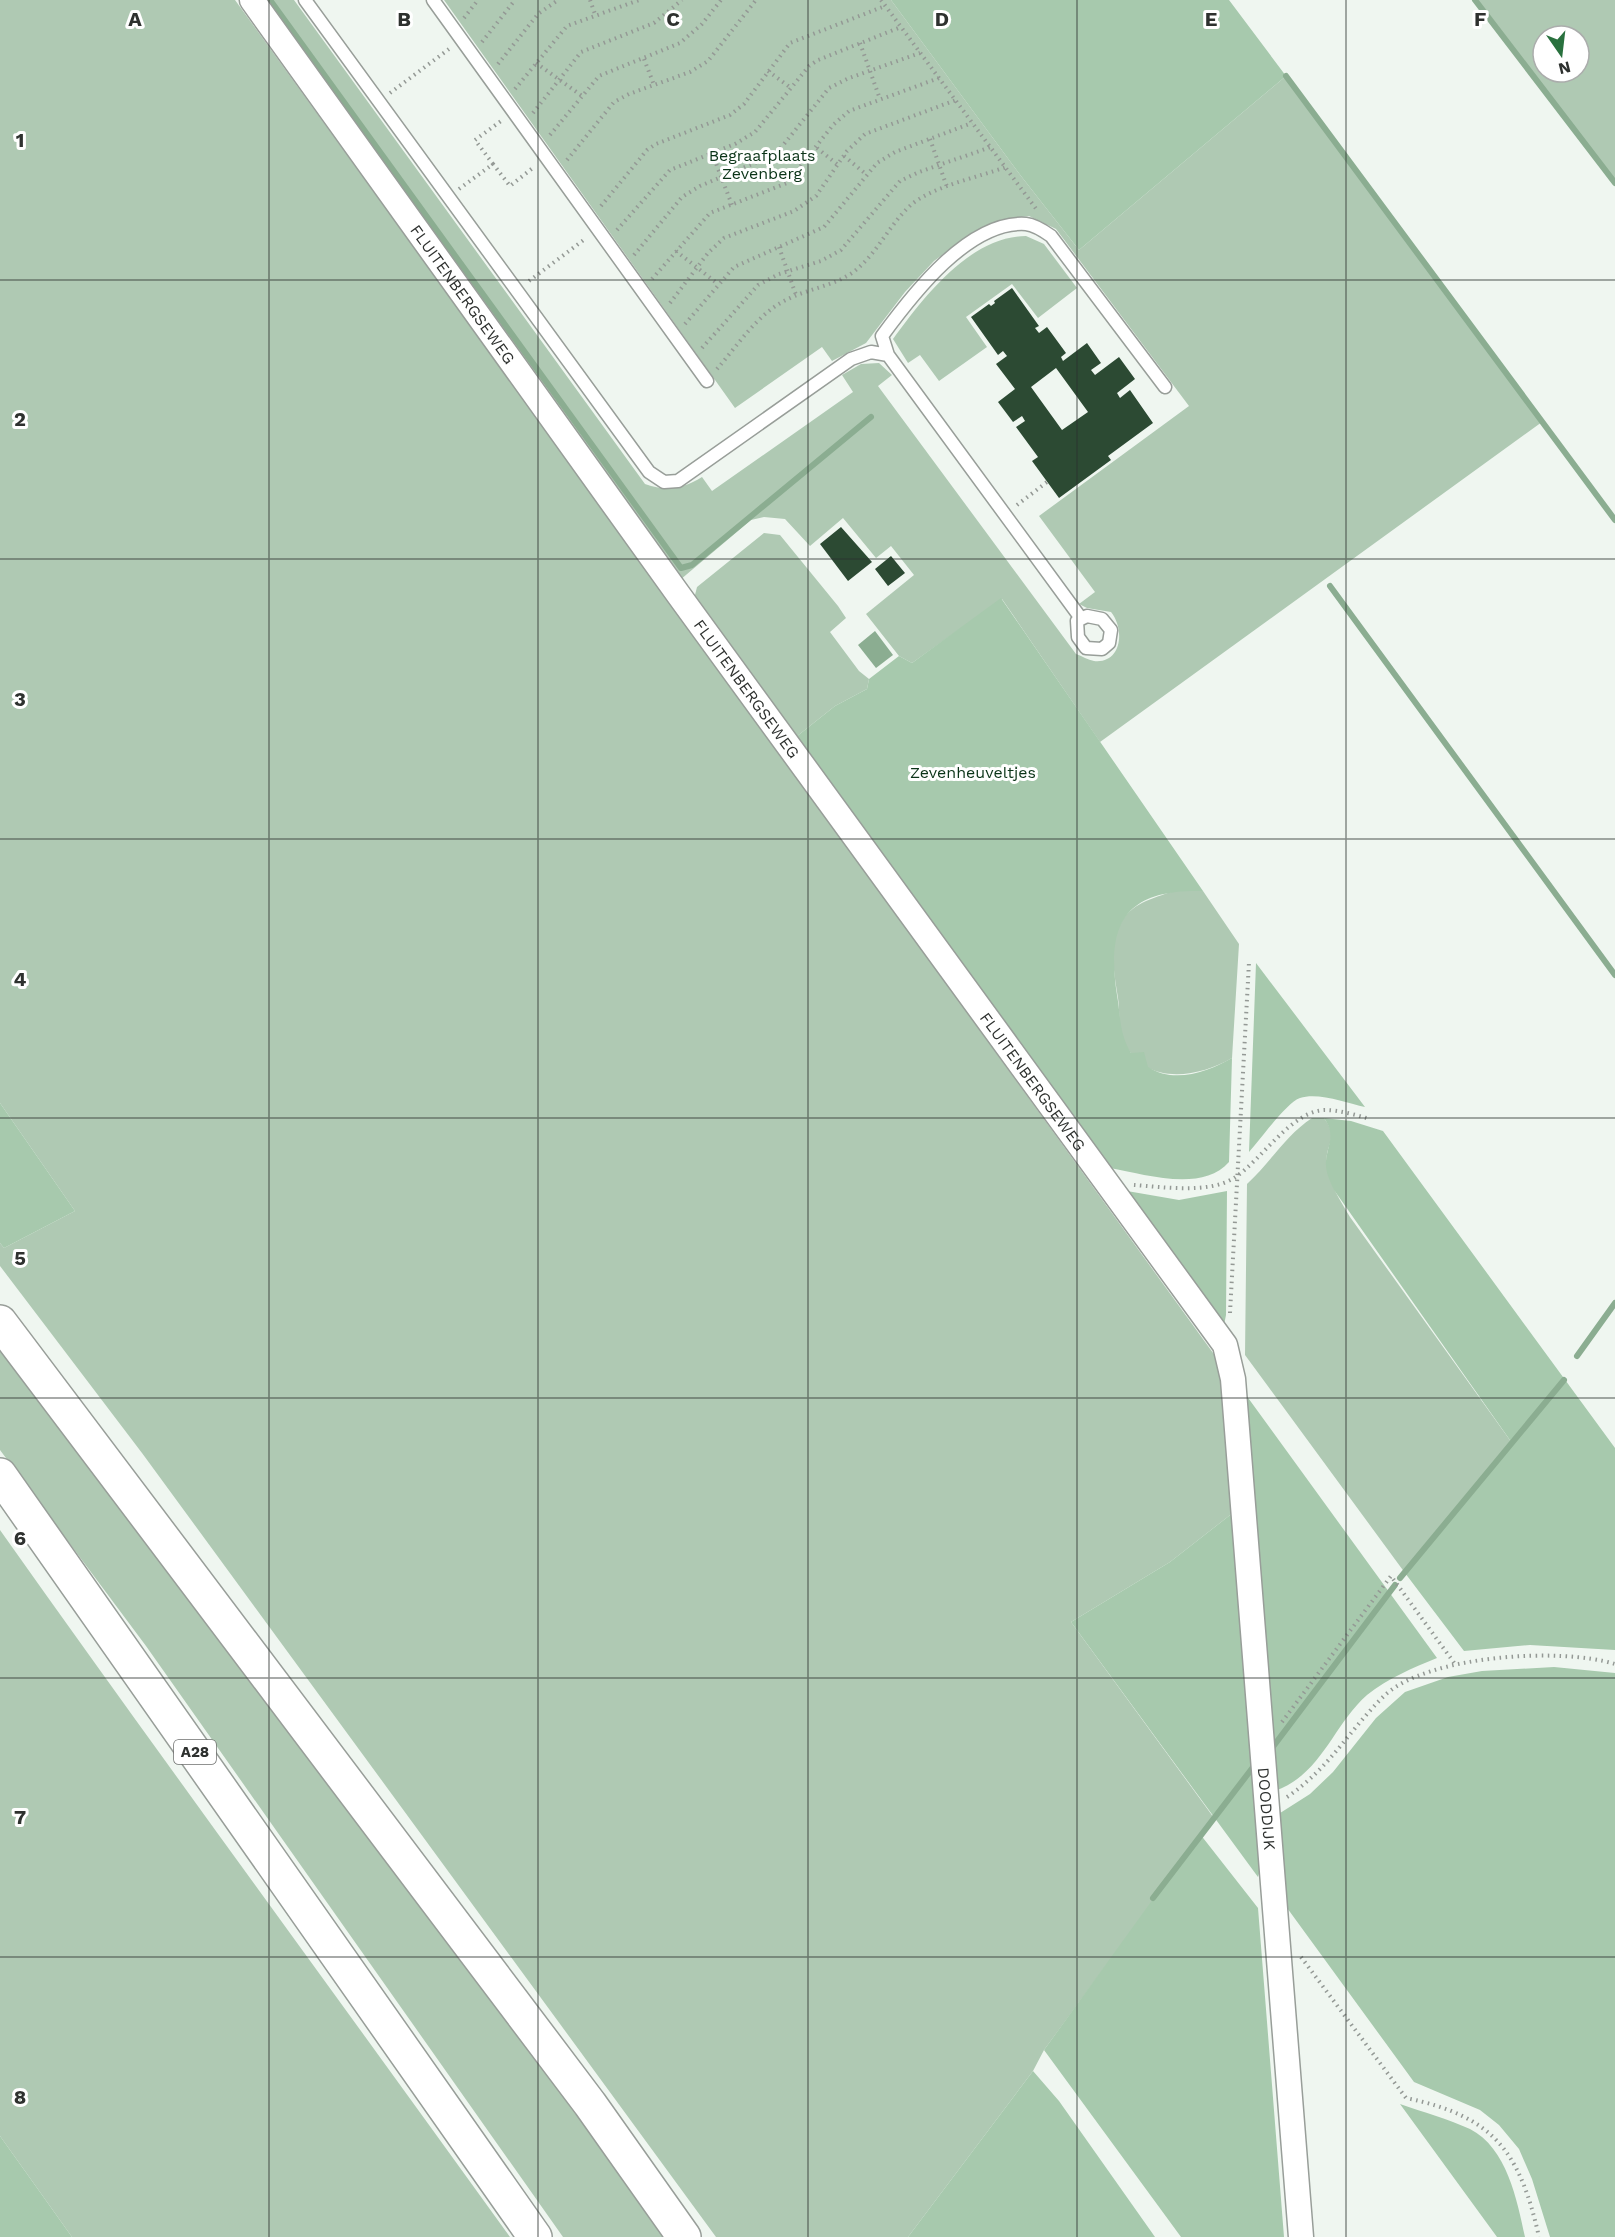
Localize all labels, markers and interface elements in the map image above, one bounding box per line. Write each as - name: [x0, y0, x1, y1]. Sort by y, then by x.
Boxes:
- text: A: [128, 7, 142, 31]
- text: B: [397, 7, 411, 31]
- text: C: [666, 7, 680, 31]
- text: D: [935, 7, 949, 31]
- text: E: [1205, 7, 1217, 31]
- text: F: [1474, 7, 1486, 31]
- north arrow: [1531, 24, 1591, 84]
- text: N: [1556, 57, 1573, 79]
- text: 1: [16, 128, 24, 152]
- park label: Begraafplaats Zevenberg: [709, 146, 815, 183]
- street label: FLUITENBERGSEWEG: [406, 221, 519, 368]
- text: 2: [14, 407, 26, 431]
- street label: FLUITENBERGSEWEG: [690, 616, 803, 762]
- text: 3: [14, 687, 26, 711]
- park label: Zevenheuveltjes: [910, 763, 1036, 782]
- text: 4: [14, 967, 27, 991]
- street label: FLUITENBERGSEWEG: [976, 1009, 1089, 1155]
- text: 5: [14, 1246, 26, 1270]
- text: 6: [14, 1526, 26, 1550]
- road number: A28: [174, 1740, 216, 1764]
- street label: DOODDIJK: [1254, 1767, 1279, 1851]
- text: 7: [14, 1805, 26, 1829]
- text: 8: [14, 2085, 26, 2109]

